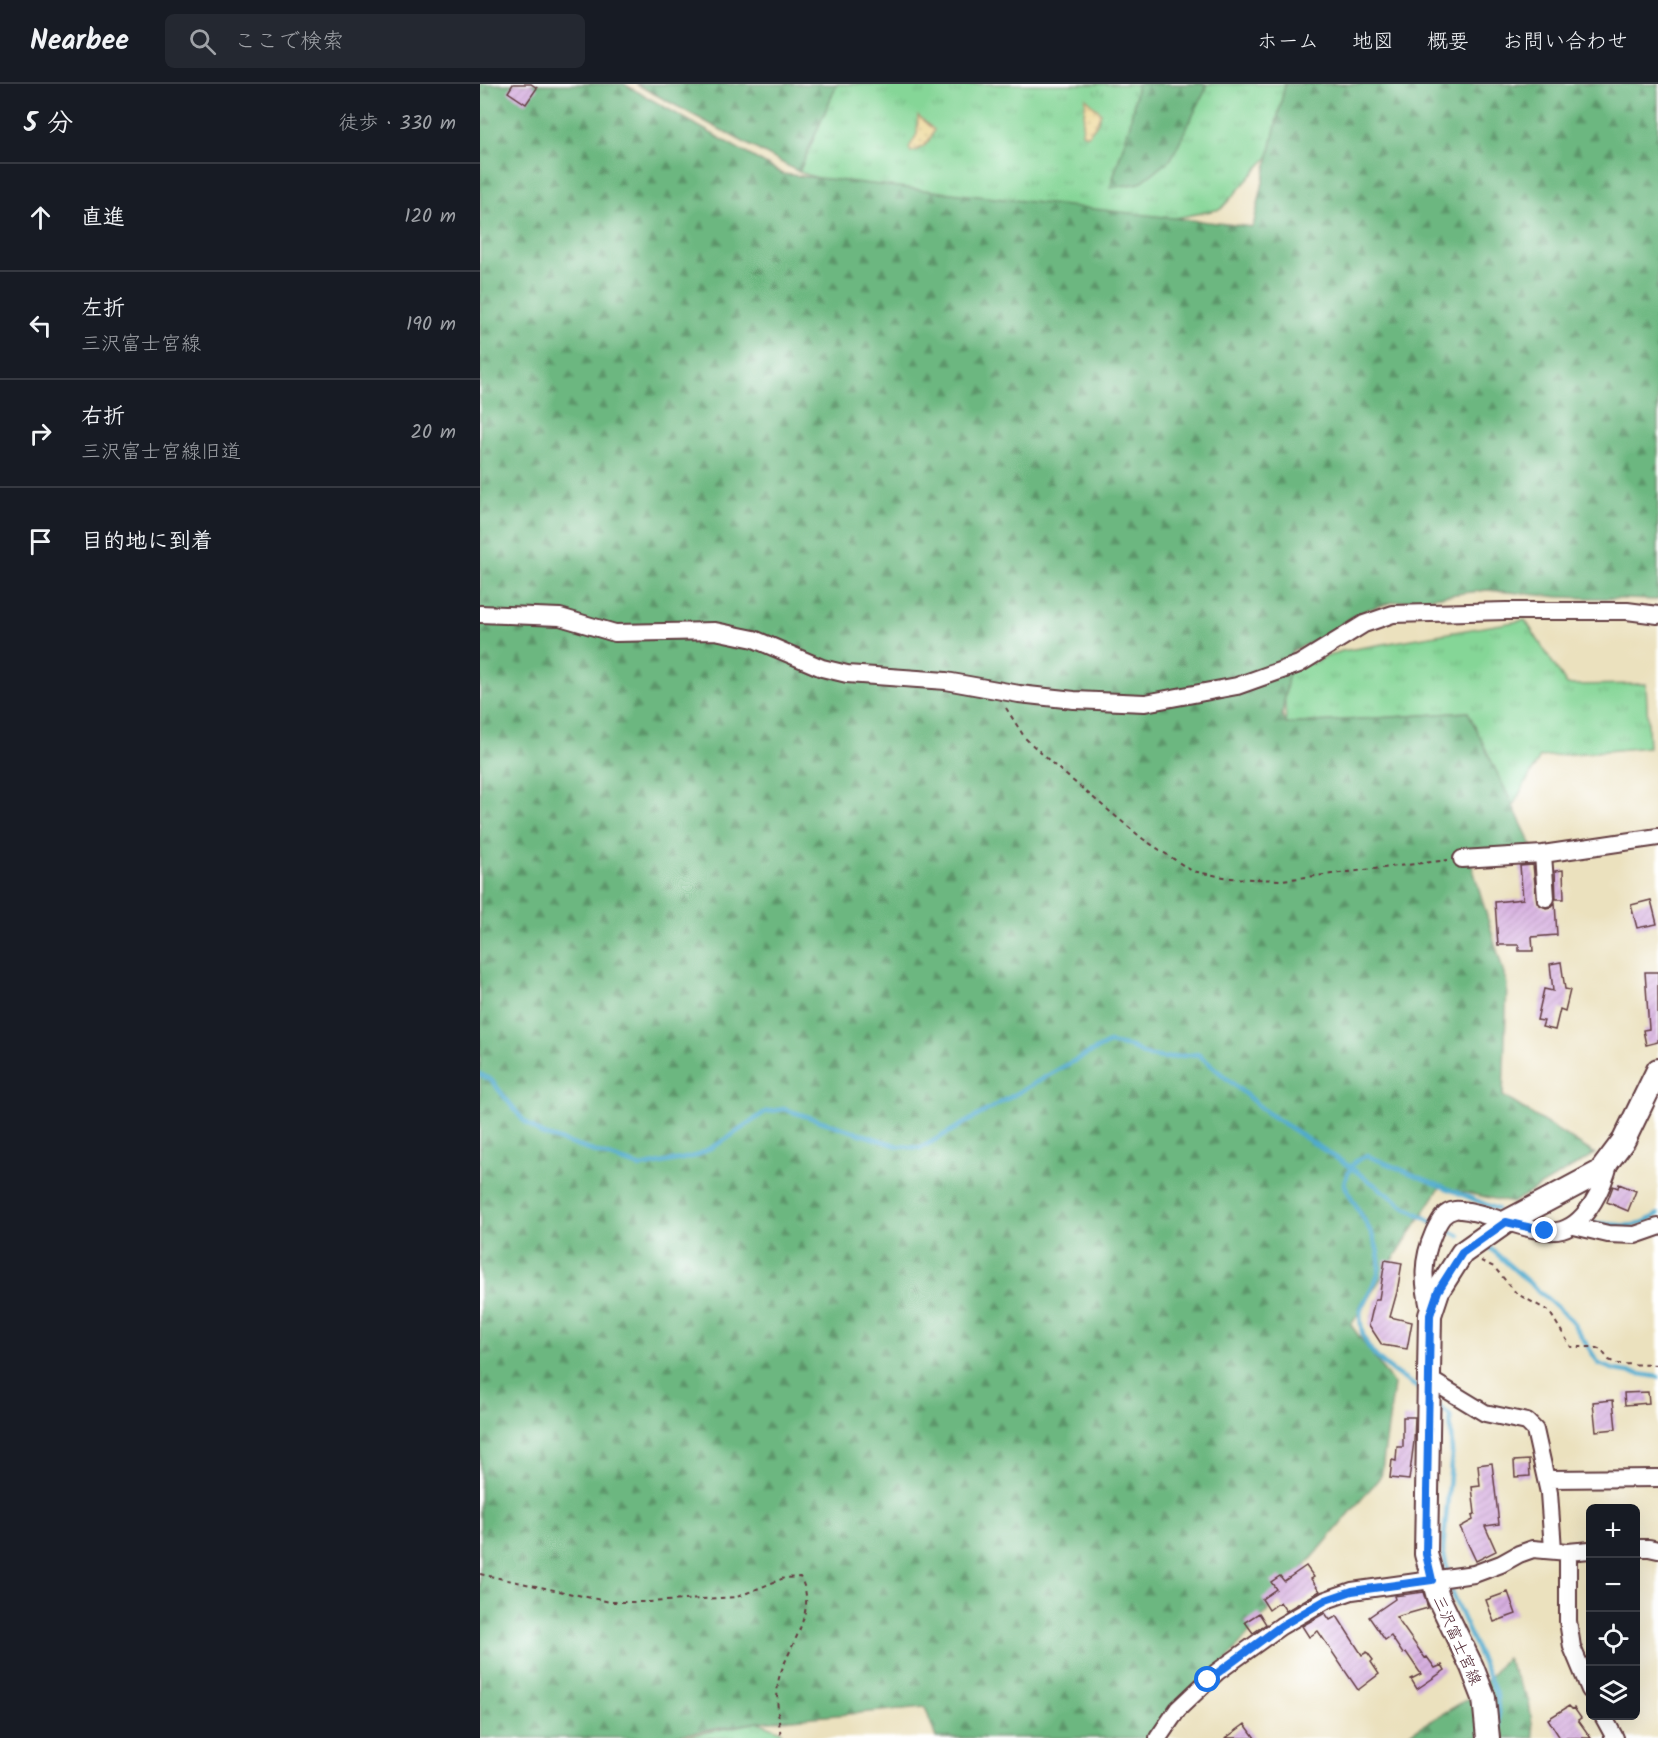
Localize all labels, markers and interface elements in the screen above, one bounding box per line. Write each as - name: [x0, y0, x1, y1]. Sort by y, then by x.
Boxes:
- search box: [165, 14, 585, 68]
- text: Nearbee: [30, 19, 129, 64]
- icon: search: [186, 25, 219, 58]
- text: ここで検索: [234, 25, 344, 60]
- text: ホーム: [1257, 26, 1319, 59]
- text: 地図: [1352, 26, 1394, 59]
- text: 概要: [1427, 26, 1469, 59]
- text: お問い合わせ: [1502, 26, 1628, 59]
- text: 5 分: [24, 103, 73, 145]
- text: 徒歩 · 330 m: [338, 108, 456, 140]
- icon: ahead: [24, 201, 57, 234]
- text: 直進: [81, 201, 125, 236]
- text: 120 m: [404, 201, 456, 233]
- text: 左折: [81, 292, 125, 327]
- icon: left: [24, 309, 57, 342]
- text: 190 m: [406, 309, 456, 341]
- text: 三沢富士宮線: [81, 329, 201, 361]
- text: 右折: [81, 400, 125, 435]
- icon: right: [24, 417, 57, 450]
- text: 20 m: [410, 417, 456, 449]
- text: 三沢富士宮線旧道: [81, 437, 241, 469]
- icon: arrive: [24, 525, 57, 558]
- text: 目的地に到着: [81, 525, 213, 560]
- route end: [1531, 1217, 1557, 1243]
- map controls: [1586, 1504, 1640, 1720]
- button: +: [1586, 1504, 1640, 1558]
- button: −: [1586, 1558, 1640, 1612]
- street label: 三沢富士宮線: [1426, 1592, 1488, 1690]
- button: locate: [1586, 1612, 1640, 1666]
- route start: [1194, 1666, 1220, 1692]
- button: layers: [1586, 1666, 1640, 1720]

